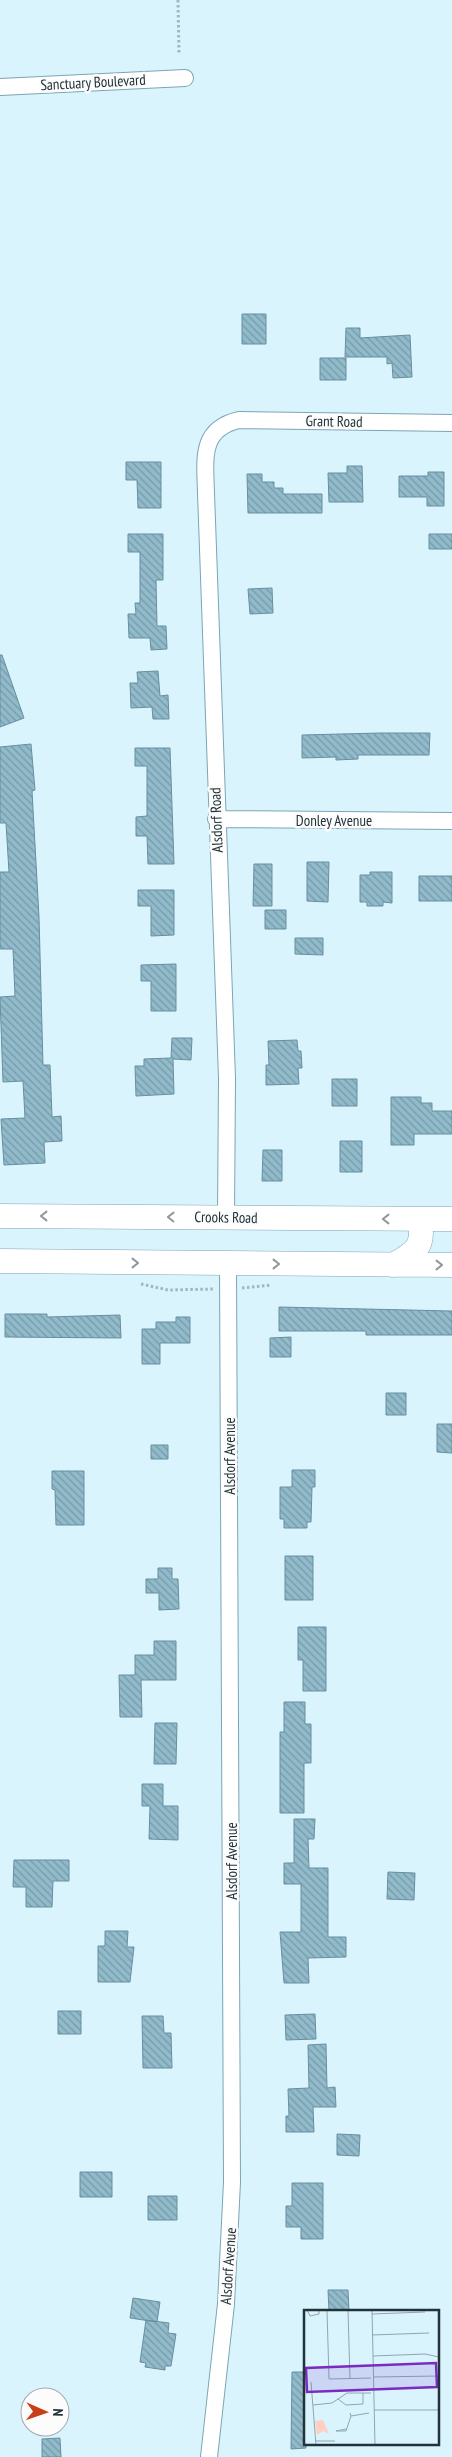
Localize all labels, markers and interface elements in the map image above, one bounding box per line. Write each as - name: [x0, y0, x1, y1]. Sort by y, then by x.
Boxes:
- street label: Sanctuary Boulevard: [40, 70, 146, 94]
- street label: Grant Road: [305, 411, 363, 431]
- street label: Alsdorf Road: [205, 787, 227, 853]
- street label: Donley Avenue: [296, 811, 372, 830]
- street label: Crooks Road: [194, 1207, 258, 1227]
- one-way arrow: [39, 1211, 47, 1221]
- one-way arrow: [167, 1212, 174, 1222]
- one-way arrow: [382, 1214, 390, 1224]
- one-way arrow: [132, 1258, 139, 1268]
- one-way arrow: [273, 1259, 281, 1269]
- one-way arrow: [436, 1260, 443, 1270]
- street label: Alsdorf Avenue: [220, 1417, 239, 1495]
- street label: Alsdorf Avenue: [222, 1822, 241, 1900]
- street label: Alsdorf Avenue: [216, 2227, 240, 2305]
- inset map: [304, 2310, 440, 2444]
- north arrow: [20, 2387, 70, 2437]
- text: N: [49, 2408, 67, 2417]

